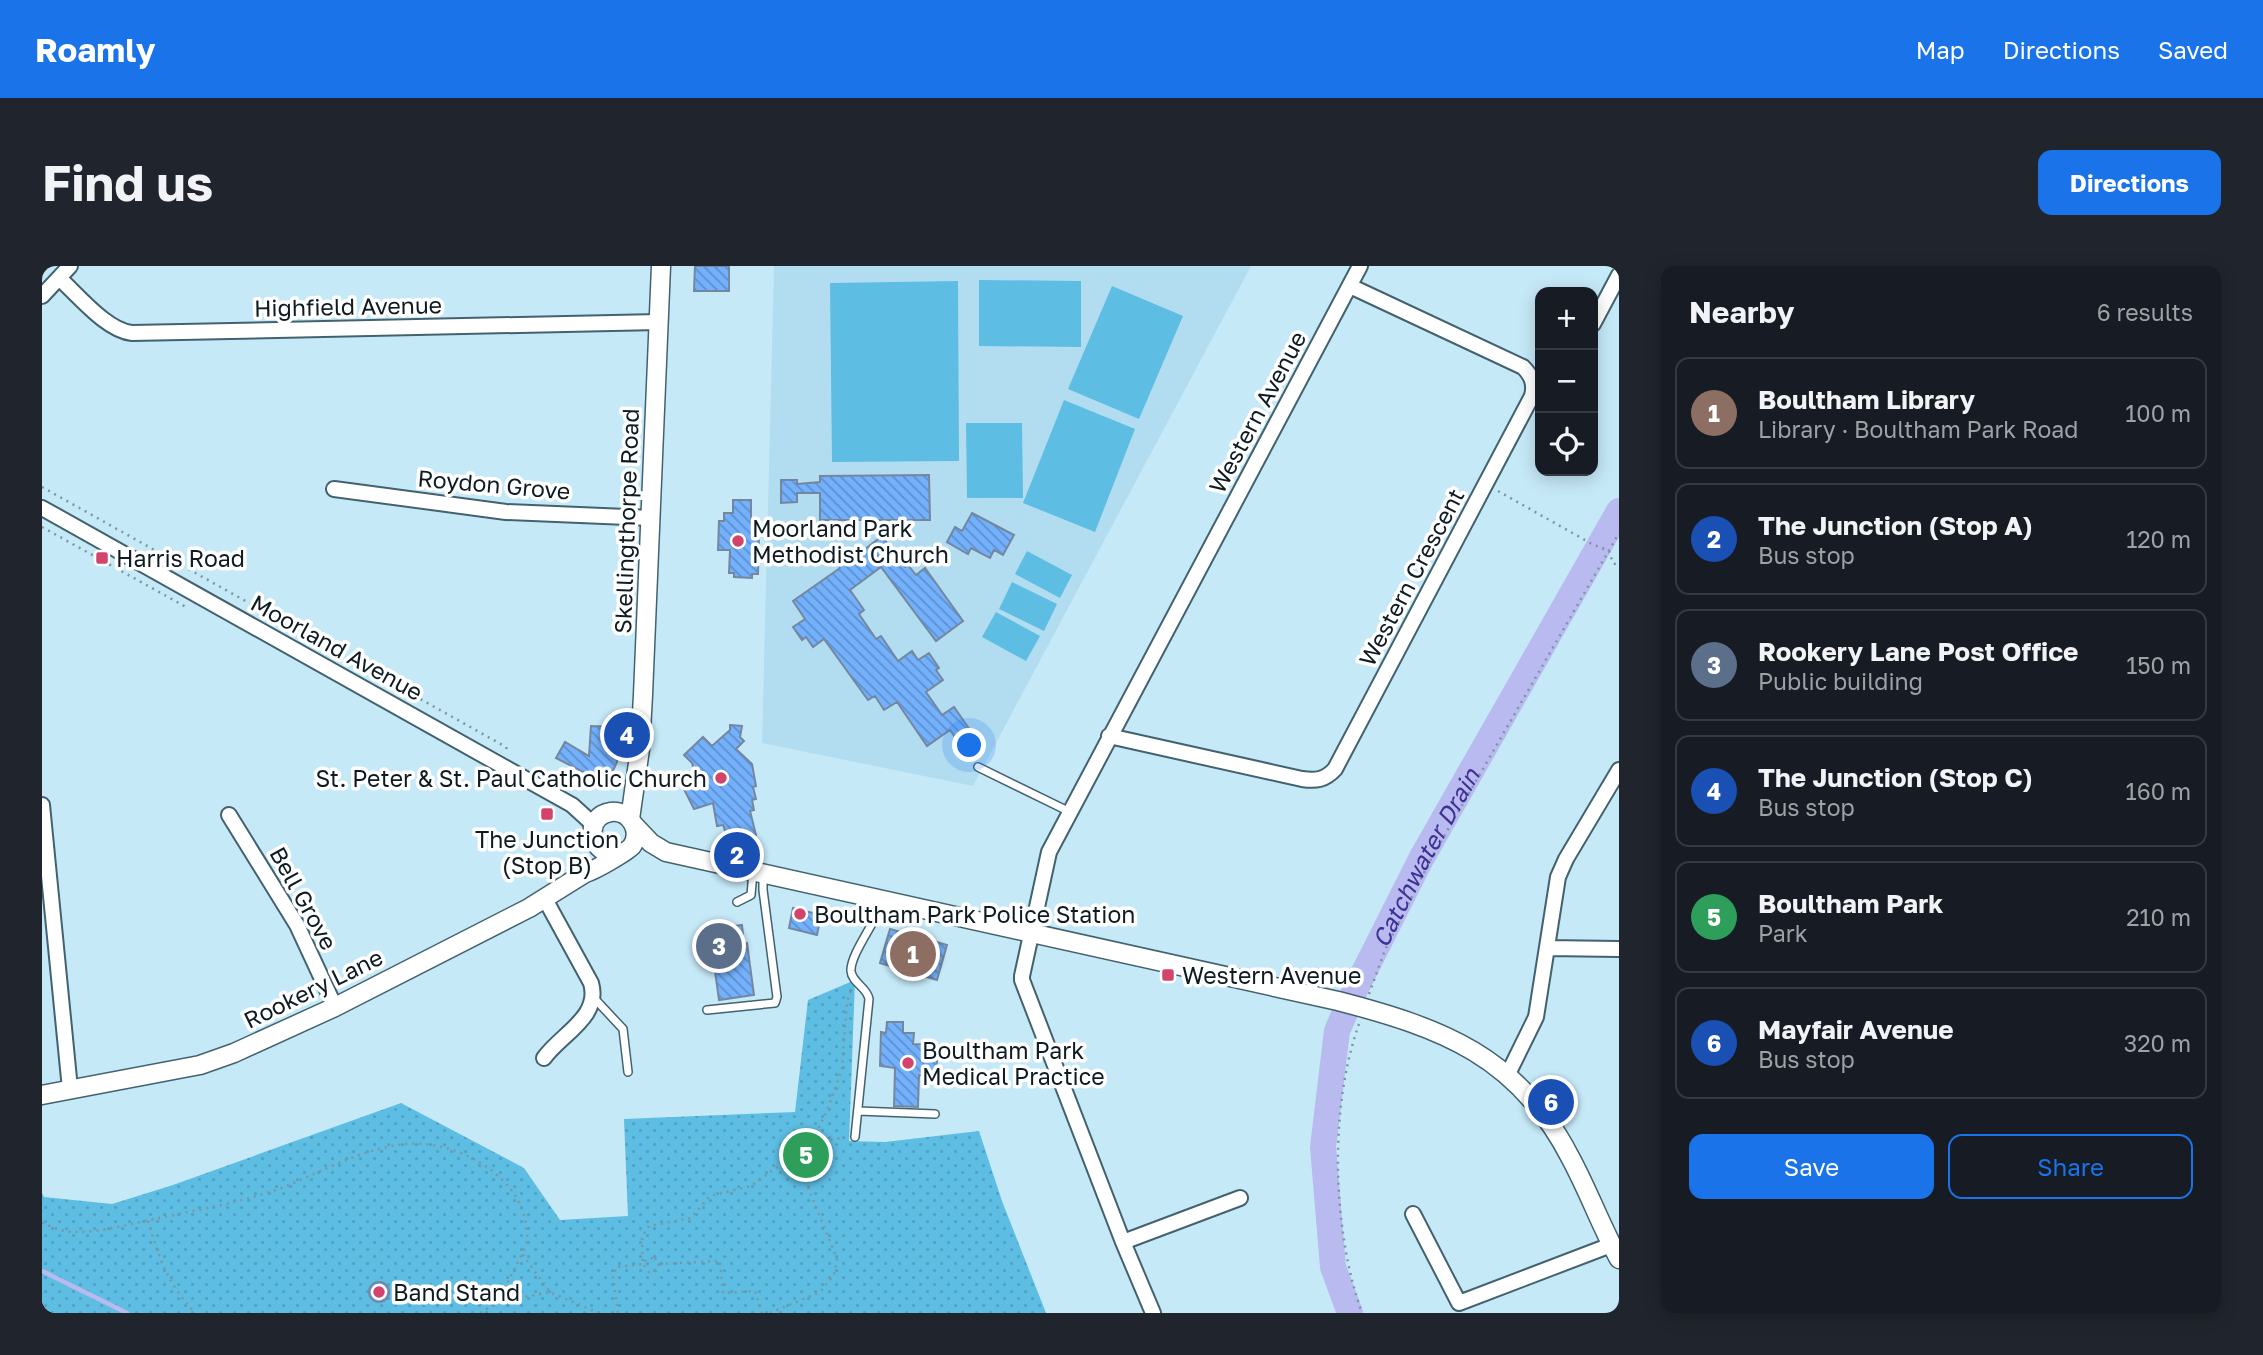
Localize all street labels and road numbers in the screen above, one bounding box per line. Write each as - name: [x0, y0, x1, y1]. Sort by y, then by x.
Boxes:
- street label: Highfield Avenue: [254, 290, 442, 322]
- street label: Western Avenue: [1203, 326, 1311, 498]
- street label: Skellingthorpe Road: [608, 408, 644, 634]
- street label: Roydon Grove: [417, 463, 571, 505]
- street label: Western Crescent: [1352, 483, 1470, 671]
- street label: Moorland Avenue: [246, 588, 428, 706]
- street label: Bell Grove: [264, 842, 344, 954]
- street label: Rookery Lane: [239, 942, 387, 1034]

